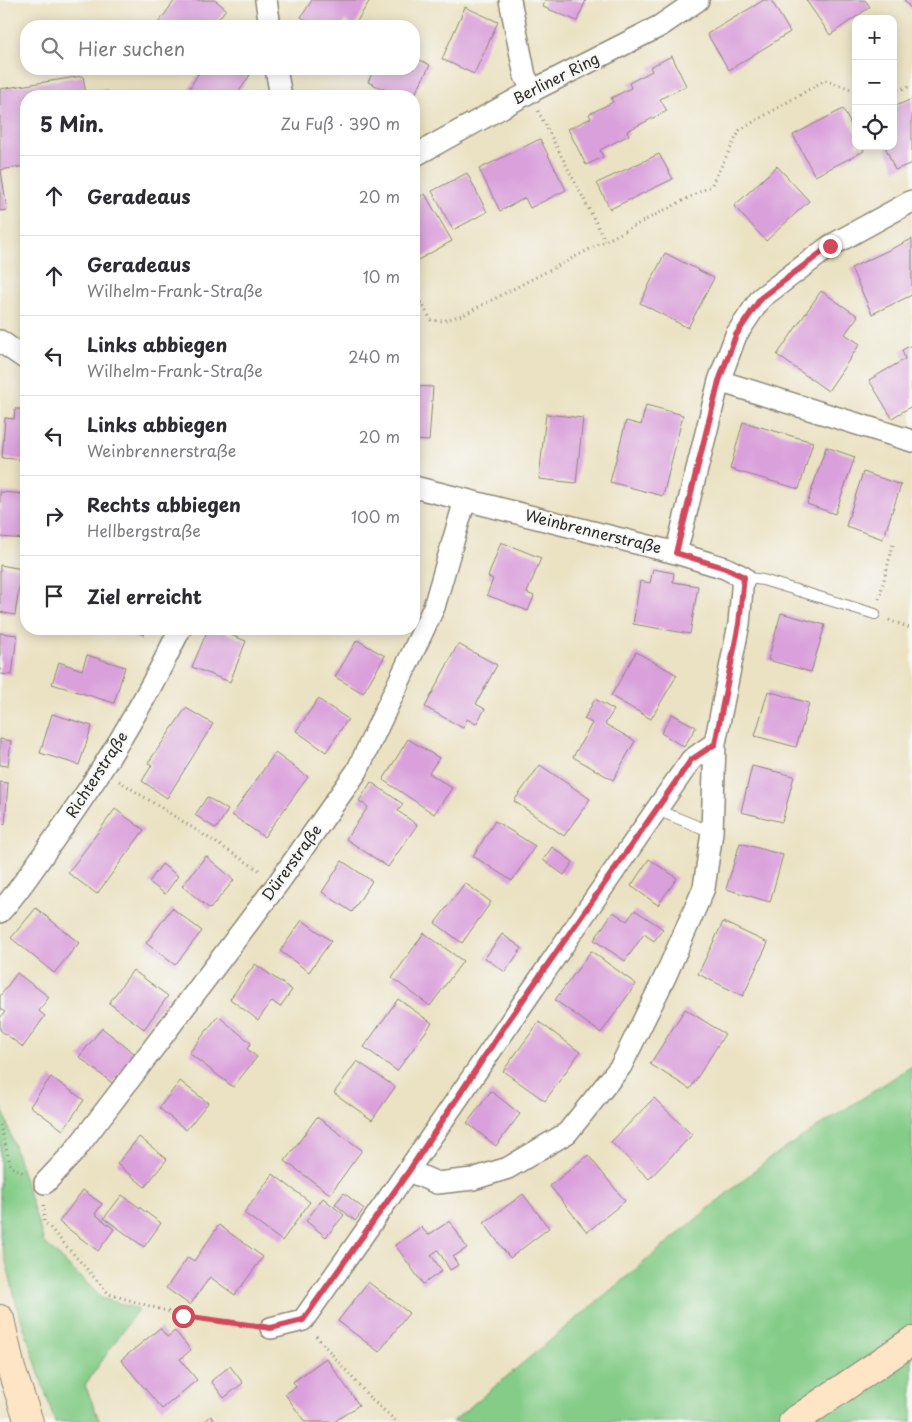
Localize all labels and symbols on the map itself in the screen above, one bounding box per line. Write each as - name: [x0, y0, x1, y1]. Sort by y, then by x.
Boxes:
- street label: Berliner Ring: [508, 46, 603, 109]
- route end: [819, 235, 842, 258]
- street label: Weinbrennerstraße: [523, 502, 664, 559]
- street label: Richterstraße: [59, 726, 132, 822]
- street label: Dürerstraße: [255, 819, 326, 905]
- route start: [172, 1305, 195, 1328]

